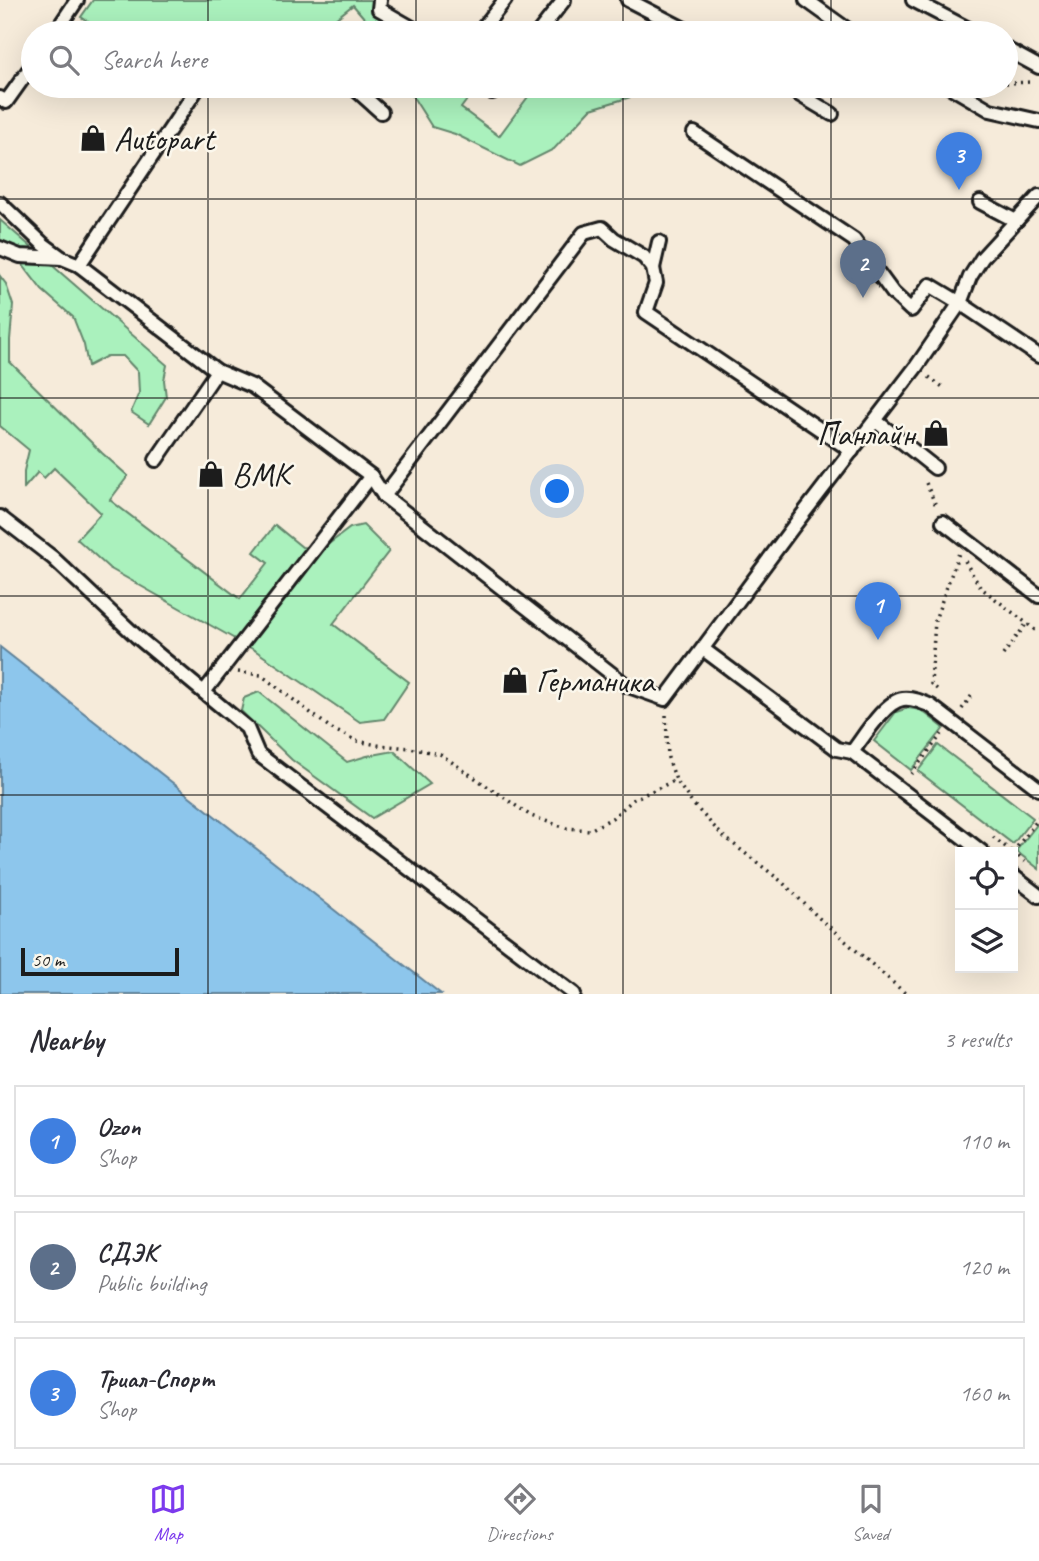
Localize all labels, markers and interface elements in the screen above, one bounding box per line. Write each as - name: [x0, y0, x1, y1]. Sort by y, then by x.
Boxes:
- search box: [21, 21, 1018, 98]
- icon: search: [45, 41, 83, 79]
- text: Search here: [101, 43, 207, 76]
- place label: Autopart: [114, 118, 217, 160]
- shop icon: Autopart: [78, 123, 108, 153]
- pin: 3: [936, 132, 982, 190]
- pin: 2: [840, 240, 886, 298]
- place label: Панлайн: [817, 413, 917, 455]
- shop icon: Панлайн: [921, 418, 951, 448]
- place label: ВМК: [232, 454, 294, 496]
- shop icon: ВМК: [196, 459, 226, 489]
- your location: [540, 474, 574, 508]
- pin: 1: [855, 582, 901, 640]
- place label: Германика: [536, 660, 657, 702]
- shop icon: Германика: [500, 665, 530, 695]
- map controls: [955, 847, 1018, 973]
- button: locate: [955, 847, 1018, 910]
- button: layers: [955, 910, 1018, 973]
- scale bar: [21, 945, 178, 977]
- text: 50 m: [32, 948, 64, 972]
- text: Nearby: [28, 1021, 104, 1059]
- text: 3 results: [944, 1025, 1011, 1054]
- text: Ozon: [97, 1110, 140, 1143]
- text: 1: [48, 1127, 58, 1156]
- text: 110 m: [960, 1127, 1009, 1156]
- text: Shop: [97, 1143, 136, 1172]
- text: СДЭК: [97, 1236, 157, 1269]
- text: 2: [48, 1253, 58, 1282]
- text: 120 m: [960, 1253, 1009, 1282]
- text: Public building: [97, 1269, 206, 1298]
- text: Триал-Спорт: [97, 1362, 215, 1395]
- text: 3: [48, 1379, 58, 1408]
- text: 160 m: [960, 1379, 1009, 1408]
- text: Shop: [97, 1395, 136, 1424]
- tab: Map: [149, 1480, 187, 1546]
- tab: Directions: [486, 1480, 553, 1546]
- tab: Saved: [852, 1480, 890, 1546]

